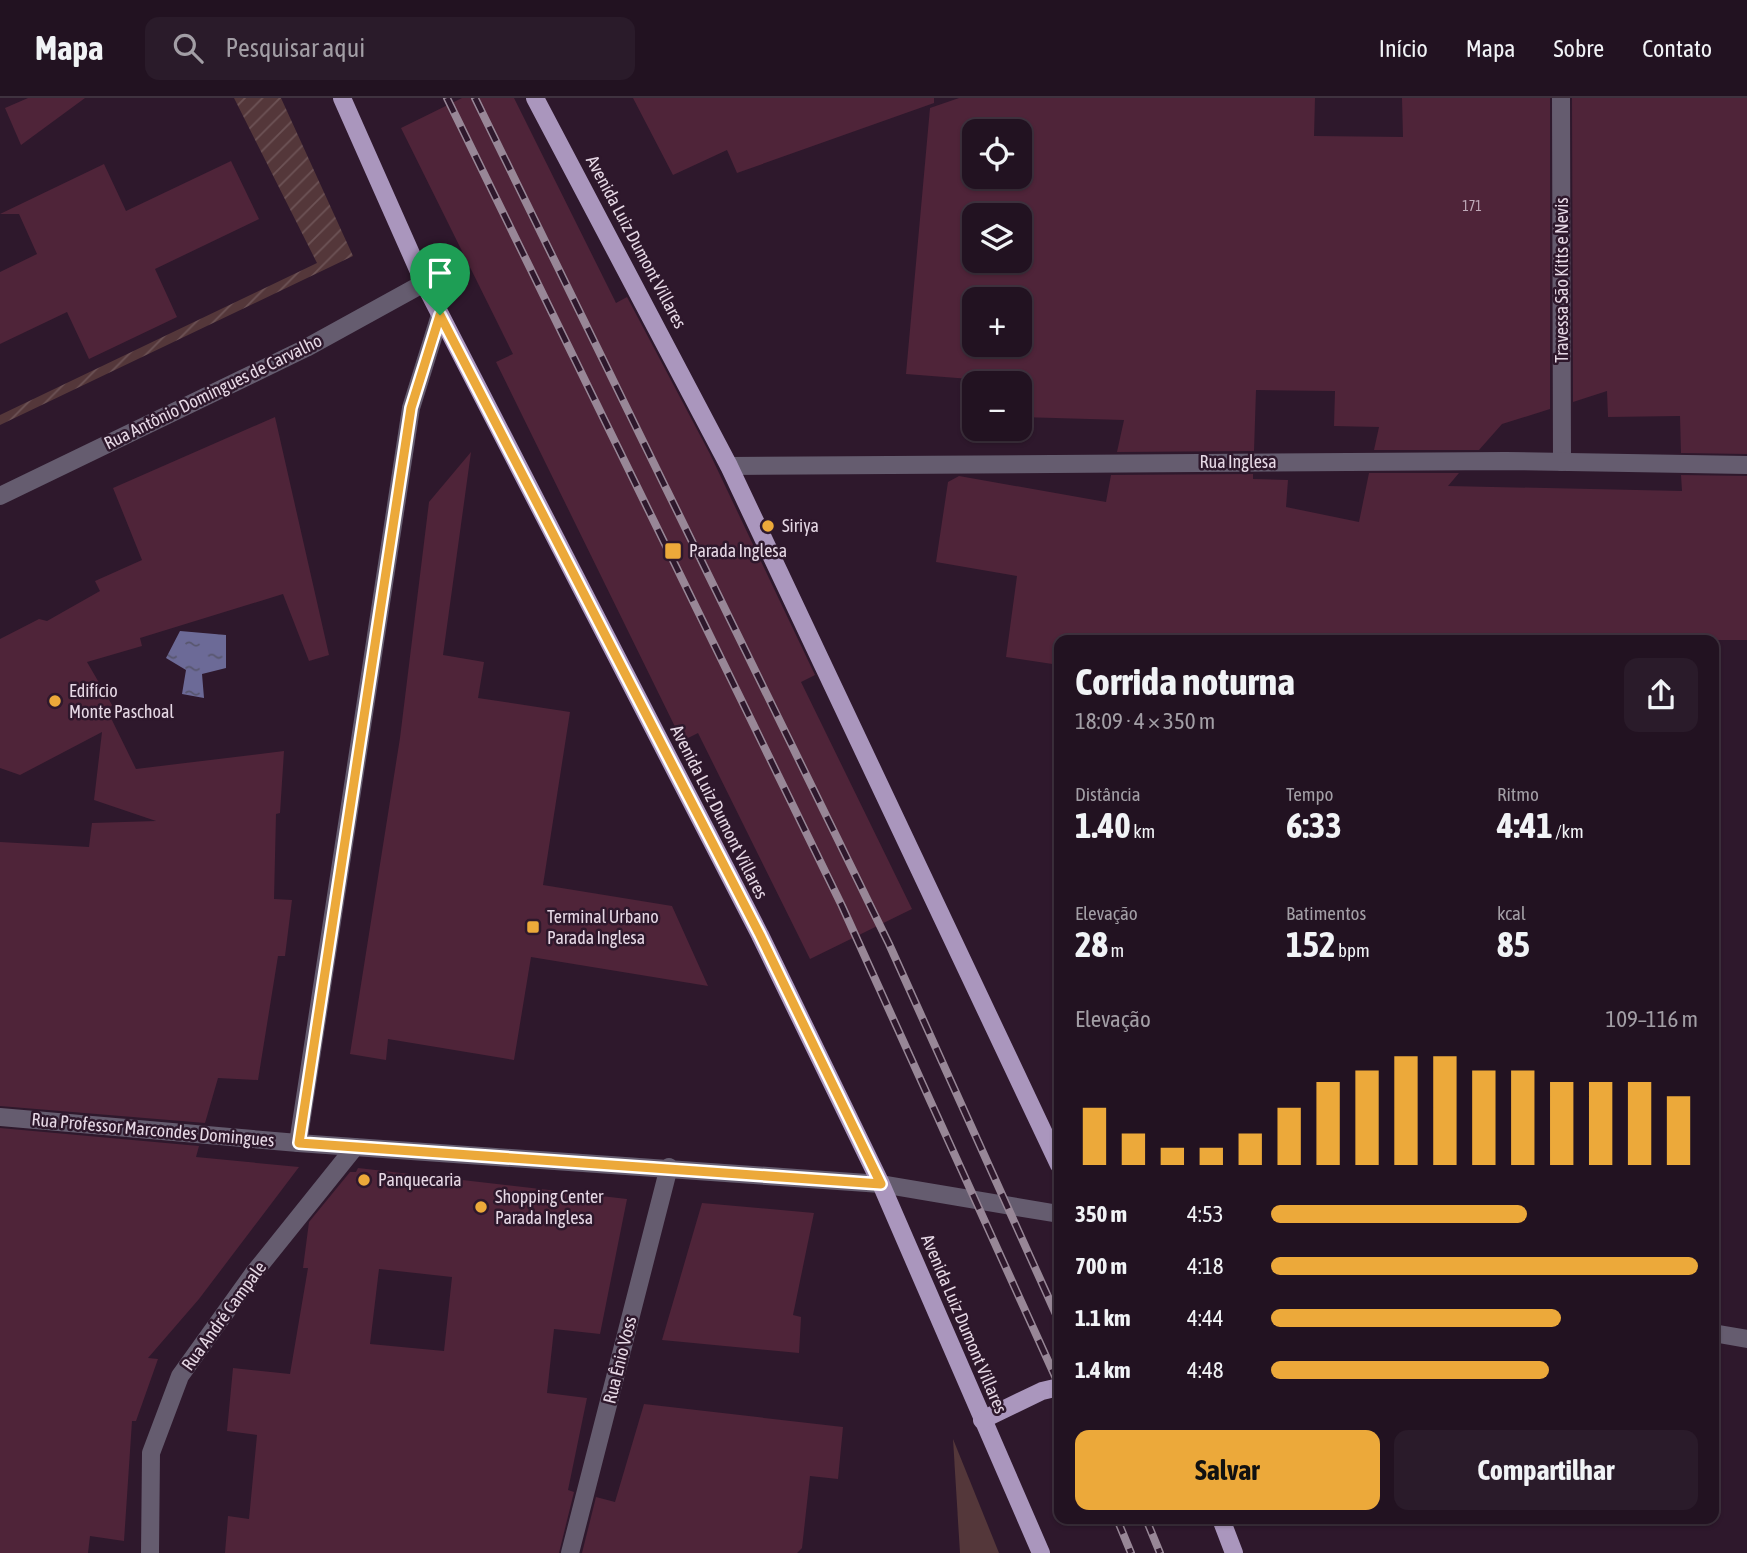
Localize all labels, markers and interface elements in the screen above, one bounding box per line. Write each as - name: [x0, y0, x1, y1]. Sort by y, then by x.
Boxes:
- search box: [145, 17, 635, 80]
- text: Mapa: [35, 29, 103, 67]
- icon: search: [169, 29, 207, 67]
- text: Pesquisar aqui: [225, 33, 365, 63]
- text: Início: [1379, 35, 1428, 62]
- text: Mapa: [1466, 35, 1516, 62]
- text: Sobre: [1554, 35, 1604, 62]
- text: Contato: [1642, 35, 1712, 62]
- map controls: [962, 119, 1032, 441]
- button: locate: [962, 119, 1032, 189]
- street label: Avenida Luiz Dumont Villares: [582, 152, 691, 332]
- street label: Travessa São Kitts e Nevis: [1551, 197, 1572, 363]
- house number: 171: [1462, 198, 1482, 214]
- button: layers: [962, 203, 1032, 273]
- pin: [410, 243, 470, 315]
- icon: arrive: [421, 254, 459, 292]
- button: +: [962, 287, 1032, 357]
- street label: Rua Antônio Domingues de Carvalho: [100, 330, 325, 454]
- button: −: [962, 371, 1032, 441]
- street label: Rua Inglesa: [1199, 451, 1277, 472]
- place label: Siriya: [782, 515, 819, 536]
- marker: Siriya: [760, 518, 776, 534]
- place label: Parada Inglesa: [689, 540, 787, 561]
- marker: Parada Inglesa: [663, 541, 683, 561]
- button: share: [1624, 658, 1698, 732]
- text: Corrida noturna: [1075, 660, 1295, 703]
- place label: Edifício Monte Paschoal: [69, 680, 174, 722]
- marker: Edifício Monte Paschoal: [47, 693, 63, 709]
- text: 18:09 · 4 × 350 m: [1075, 708, 1215, 734]
- street label: Avenida Luiz Dumont Villares: [666, 721, 772, 902]
- text: Distância: [1075, 783, 1140, 805]
- text: Tempo: [1286, 783, 1333, 805]
- text: Ritmo: [1497, 783, 1539, 805]
- text: 1.40: [1075, 805, 1131, 845]
- text: 6:33: [1286, 805, 1342, 845]
- text: 4:41: [1497, 805, 1553, 845]
- text: km: [1131, 820, 1155, 842]
- text: /km: [1553, 820, 1584, 842]
- text: Elevação: [1075, 902, 1138, 924]
- text: Batimentos: [1286, 902, 1366, 924]
- text: kcal: [1497, 902, 1526, 924]
- place label: Terminal Urbano Parada Inglesa: [547, 906, 659, 948]
- marker: Terminal Urbano Parada Inglesa: [525, 919, 541, 935]
- text: 28: [1075, 924, 1108, 964]
- text: 152: [1286, 924, 1335, 964]
- text: 85: [1497, 924, 1530, 964]
- text: m: [1108, 939, 1124, 961]
- text: bpm: [1335, 939, 1370, 961]
- text: Elevação: [1075, 1006, 1151, 1032]
- text: 109–116 m: [1605, 1006, 1698, 1032]
- street label: Rua Professor Marcondes Domingues: [31, 1108, 275, 1151]
- place label: Panquecaria: [378, 1169, 462, 1190]
- marker: Panquecaria: [356, 1172, 372, 1188]
- place label: Shopping Center Parada Inglesa: [495, 1186, 604, 1228]
- marker: Shopping Center Parada Inglesa: [473, 1199, 489, 1215]
- text: 350 m: [1075, 1201, 1127, 1227]
- text: 4:53: [1187, 1201, 1224, 1227]
- street label: Avenida Luiz Dumont Villares: [917, 1231, 1012, 1417]
- text: 700 m: [1075, 1253, 1127, 1279]
- text: 4:18: [1187, 1253, 1224, 1279]
- street label: Rua André Campale: [177, 1257, 270, 1374]
- text: 1.1 km: [1075, 1305, 1131, 1331]
- text: 4:44: [1187, 1305, 1224, 1331]
- street label: Rua Ênio Voss: [599, 1314, 641, 1406]
- text: 1.4 km: [1075, 1357, 1131, 1383]
- text: 4:48: [1187, 1357, 1224, 1383]
- button: Salvar: [1075, 1430, 1380, 1510]
- button: Compartilhar: [1394, 1430, 1698, 1510]

